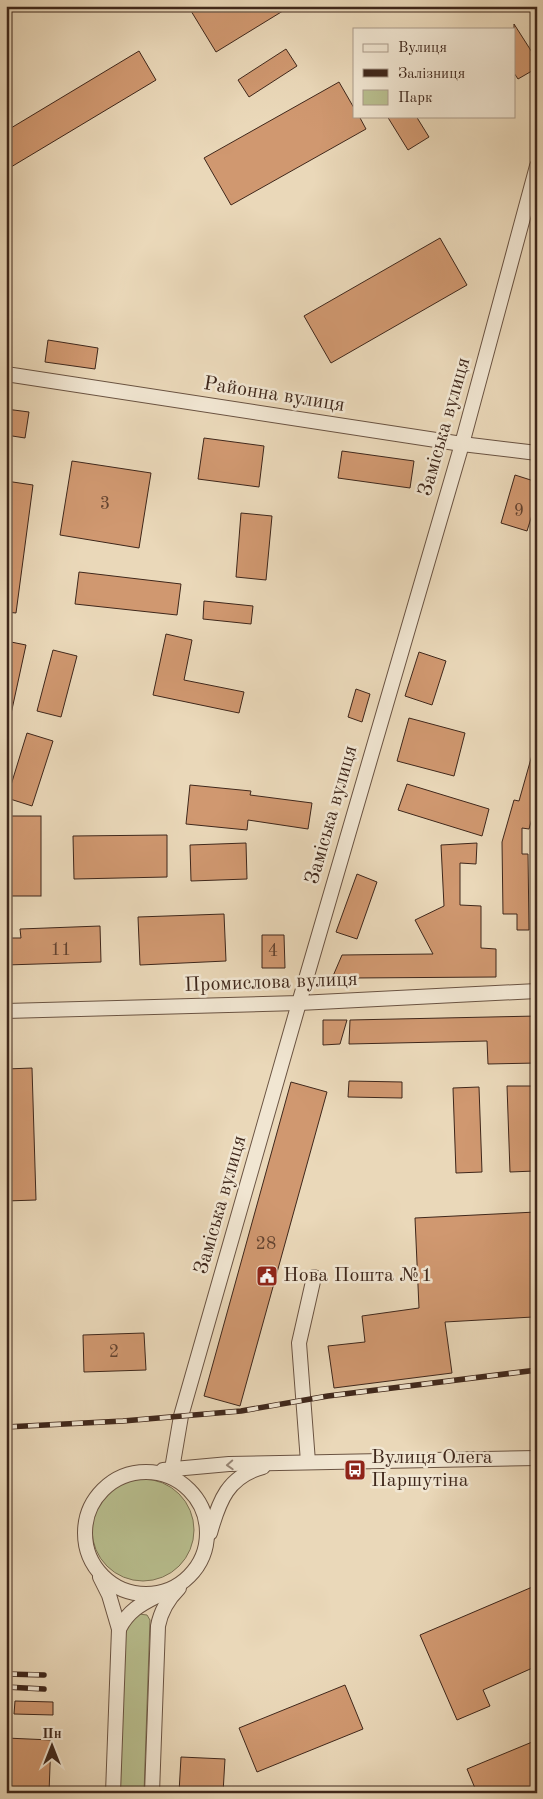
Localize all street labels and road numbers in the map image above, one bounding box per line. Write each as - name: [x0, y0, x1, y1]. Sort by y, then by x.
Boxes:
- street label: Заміська вулиця: [416, 355, 474, 499]
- street label: Районна вулиця: [202, 374, 346, 416]
- street label: Заміська вулиця: [303, 743, 361, 887]
- street label: Промислова вулиця: [184, 970, 358, 996]
- street label: Заміська вулиця: [192, 1133, 250, 1277]

